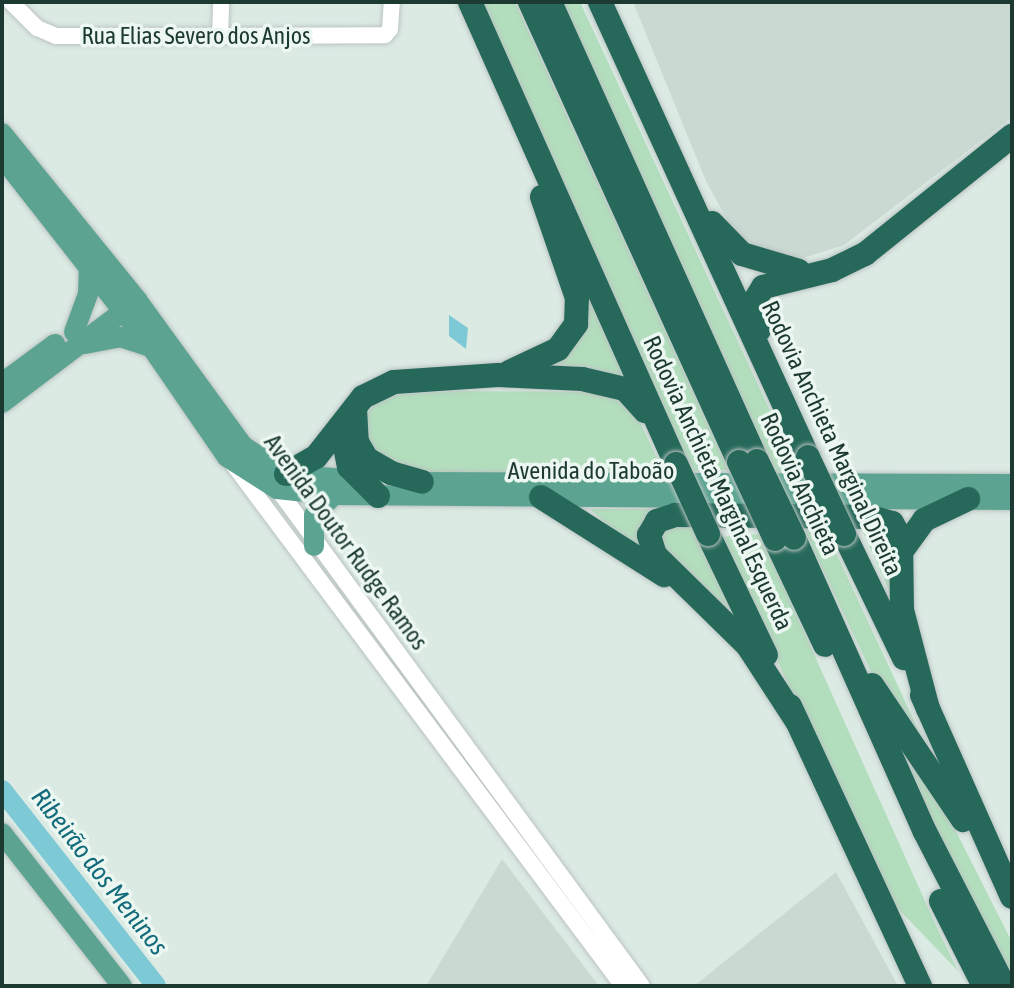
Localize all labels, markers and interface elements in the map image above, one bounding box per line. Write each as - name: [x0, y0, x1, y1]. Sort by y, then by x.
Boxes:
- street label: Rua Elias Severo dos Anjos: [81, 22, 311, 50]
- street label: Rodovia Anchieta Marginal Direita: [756, 296, 908, 580]
- street label: Rodovia Anchieta Marginal Esquerda: [637, 331, 799, 635]
- street label: Rodovia Anchieta: [754, 408, 846, 560]
- street label: Avenida Doutor Rudge Ramos: [258, 429, 434, 655]
- street label: Avenida do Taboão: [508, 457, 674, 485]
- water label: Ribeirão dos Meninos: [24, 782, 174, 962]

